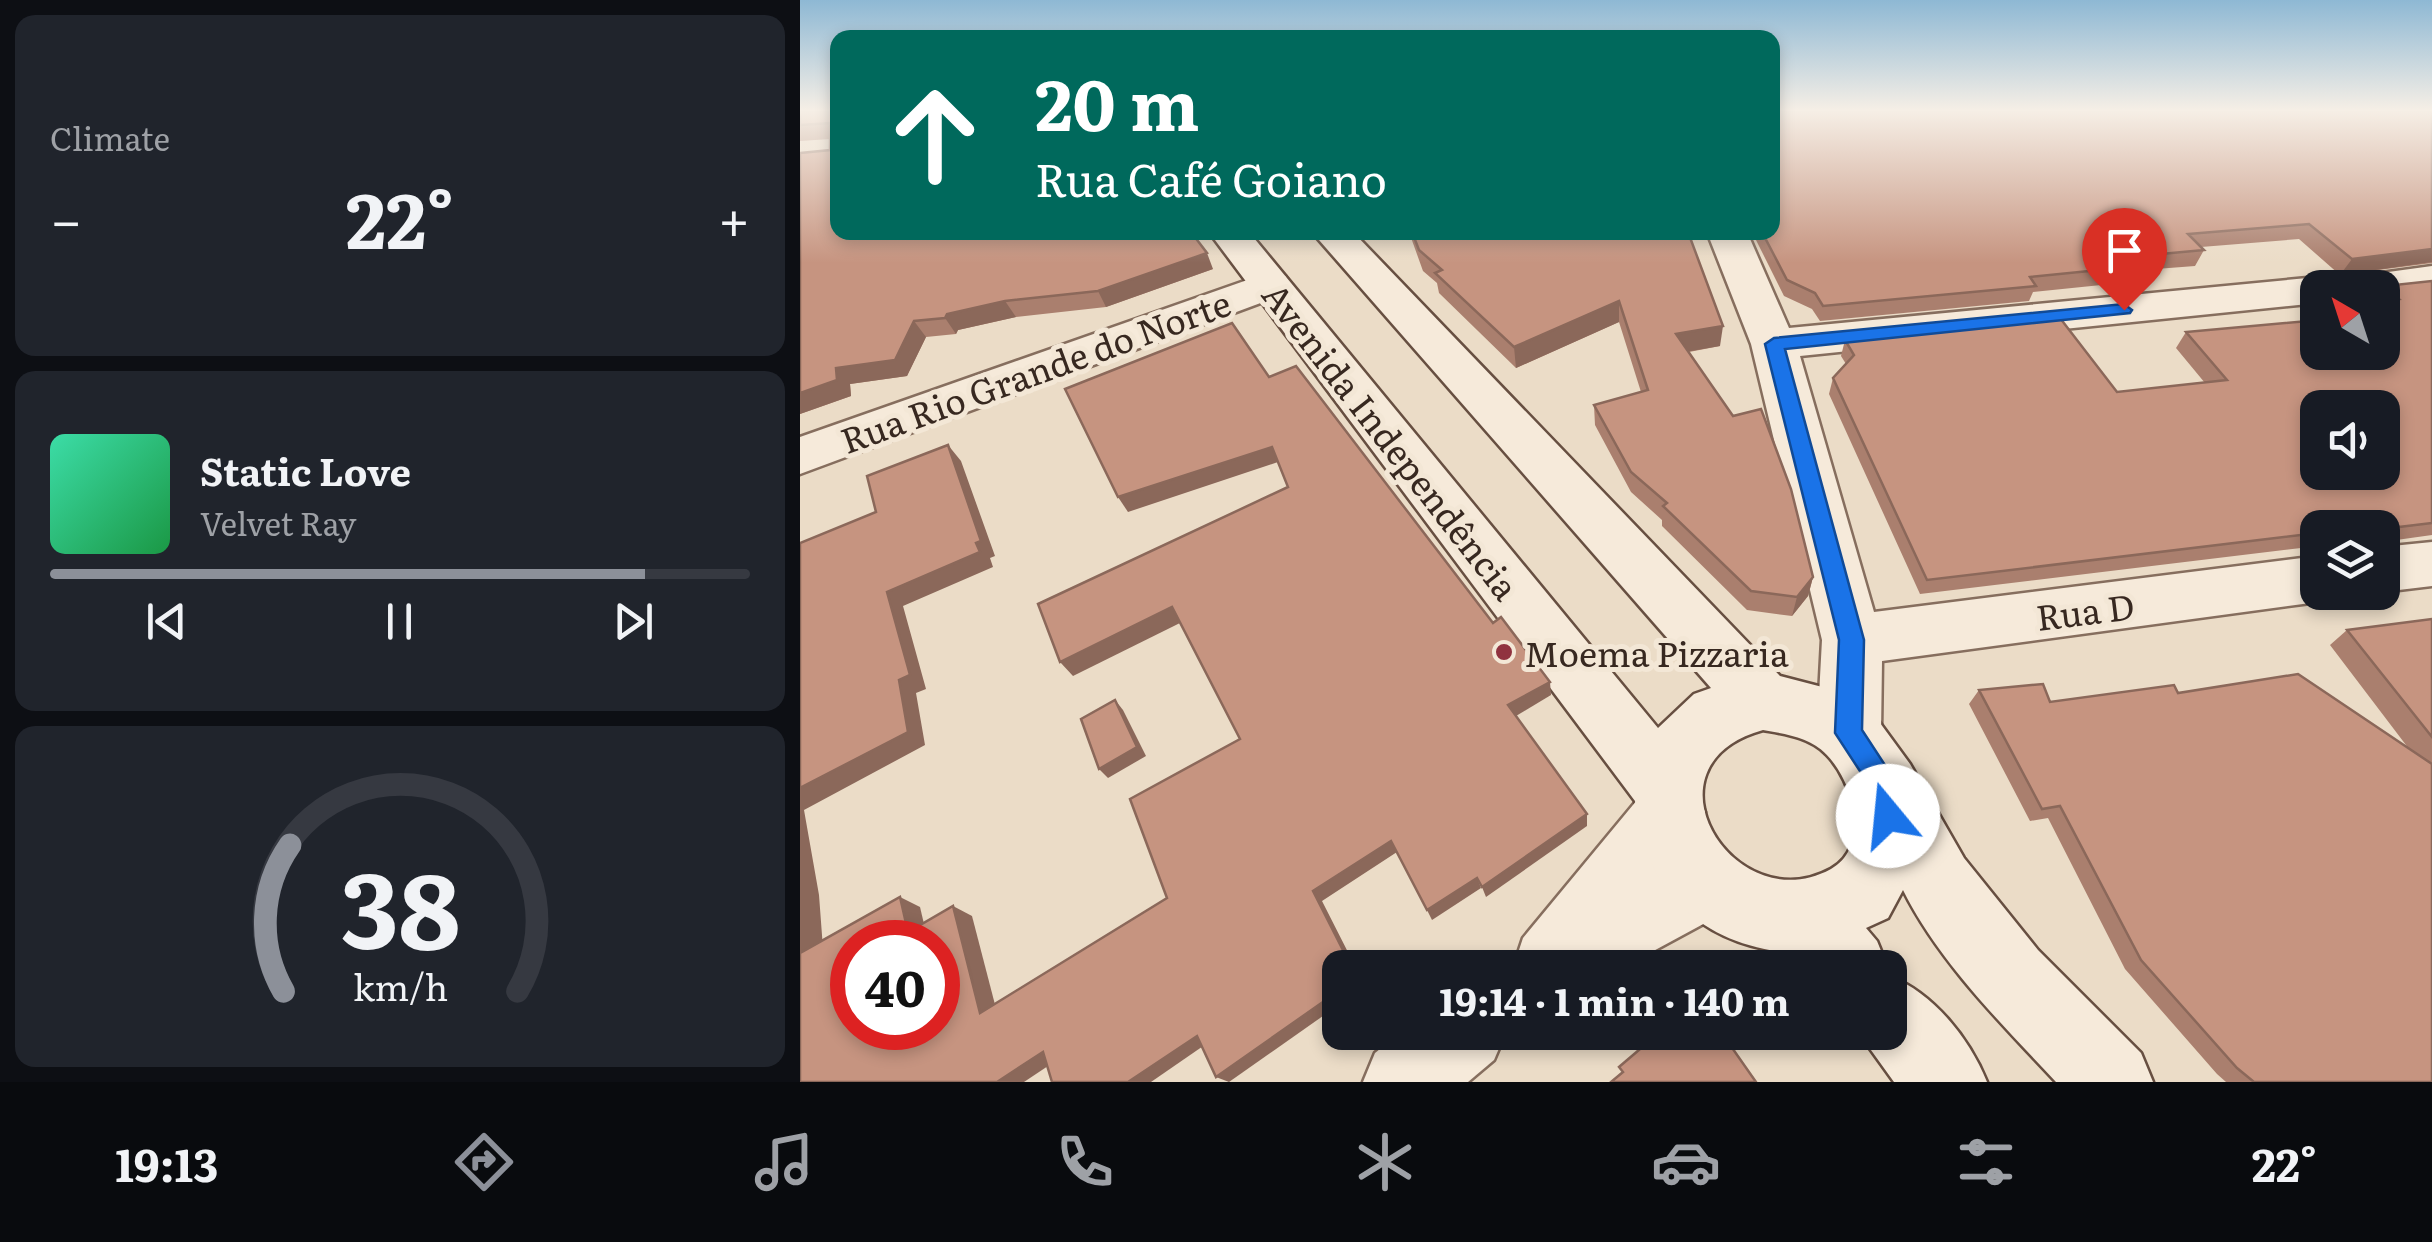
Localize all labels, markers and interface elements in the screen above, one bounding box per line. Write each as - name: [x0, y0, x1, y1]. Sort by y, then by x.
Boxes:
- text: 20 m: [1035, 49, 1200, 153]
- icon: ahead: [870, 70, 1000, 200]
- text: Climate: [50, 113, 170, 161]
- text: Rua Café Goiano: [1035, 144, 1387, 211]
- text: 22°: [346, 161, 454, 272]
- text: −: [50, 176, 82, 258]
- text: +: [718, 176, 750, 258]
- pin: [2082, 208, 2167, 311]
- icon: arrive: [2097, 223, 2152, 278]
- street label: Avenida Independência: [1251, 270, 1533, 610]
- north arrow: [2300, 270, 2400, 370]
- map controls: [2300, 270, 2400, 610]
- street label: Rua Rio Grande do Norte: [833, 275, 1237, 465]
- button: sound: [2300, 390, 2400, 490]
- text: Static Love: [200, 441, 411, 498]
- text: Velvet Ray: [200, 498, 356, 546]
- button: layers: [2300, 510, 2400, 610]
- street label: Rua D: [2033, 578, 2137, 642]
- icon: previous: [139, 594, 194, 649]
- icon: pause: [372, 594, 427, 649]
- icon: next: [606, 594, 661, 649]
- place label: Moema Pizzaria: [1524, 626, 1789, 678]
- marker: Moema Pizzaria: [1493, 641, 1515, 663]
- position arrow: [1836, 764, 1940, 868]
- text: 38: [340, 827, 460, 981]
- speed limit sign: 40: [830, 920, 960, 1050]
- text: km/h: [352, 959, 448, 1012]
- text: 19:14 · 1 min · 140 m: [1439, 971, 1790, 1028]
- icon: directions: [449, 1127, 519, 1197]
- icon: music: [749, 1127, 819, 1197]
- icon: phone: [1050, 1127, 1120, 1197]
- icon: climate: [1350, 1127, 1420, 1197]
- icon: car: [1651, 1127, 1721, 1197]
- icon: filters: [1951, 1127, 2021, 1197]
- text: 19:13: [115, 1129, 218, 1196]
- text: 22°: [2252, 1129, 2317, 1196]

